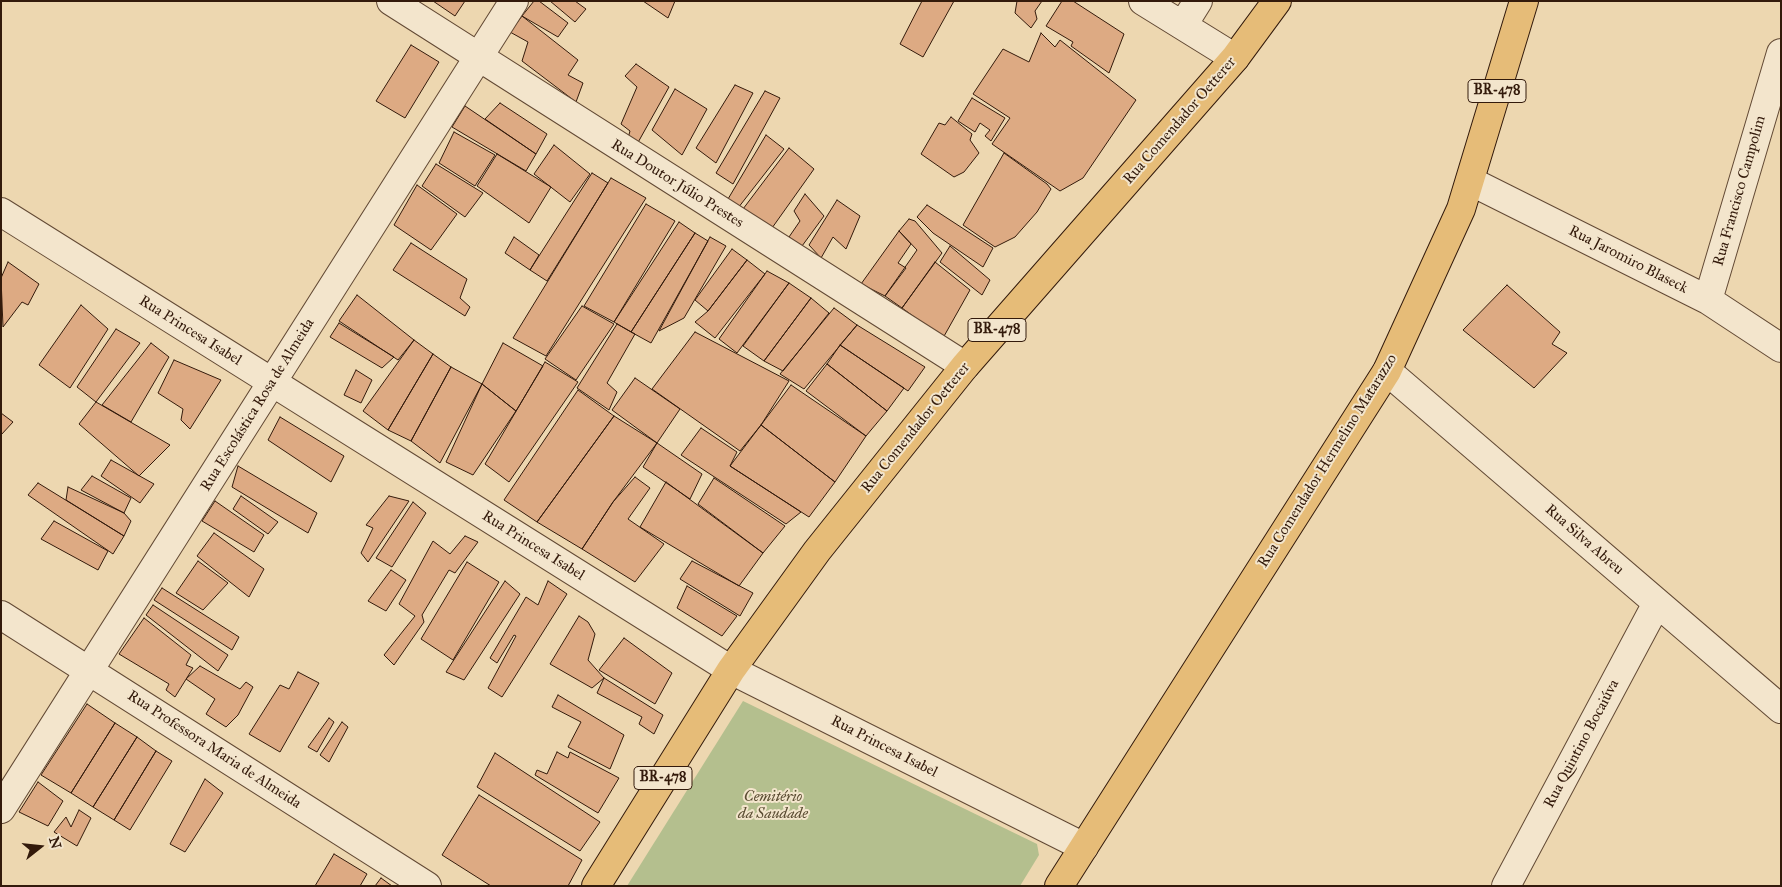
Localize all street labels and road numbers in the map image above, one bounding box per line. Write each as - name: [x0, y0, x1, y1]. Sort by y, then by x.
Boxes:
- street label: Rua Comendador Oetterer: [1120, 54, 1240, 188]
- road number: BR-478: [1468, 80, 1526, 102]
- street label: Rua Francisco Campolim: [1710, 114, 1770, 268]
- street label: Rua Doutor Júlio Prestes: [607, 136, 747, 232]
- street label: Rua Jaromiro Blaseck: [1565, 222, 1691, 298]
- street label: Rua Princesa Isabel: [135, 292, 245, 370]
- street label: Rua Escolástica Rosa de Almeida: [197, 315, 319, 495]
- road number: BR-478: [968, 318, 1026, 342]
- street label: Rua Comendador Hermelino Matarazzo: [1255, 351, 1401, 571]
- street label: Rua Comendador Oetterer: [858, 359, 974, 497]
- street label: Rua Silva Abreu: [1541, 501, 1627, 579]
- street label: Rua Princesa Isabel: [478, 507, 588, 585]
- street label: Rua Quintino Bocaiúva: [1541, 677, 1623, 811]
- street label: Rua Professora Maria de Almeida: [124, 687, 304, 813]
- street label: Rua Princesa Isabel: [828, 712, 940, 782]
- road number: BR-478: [634, 766, 692, 790]

